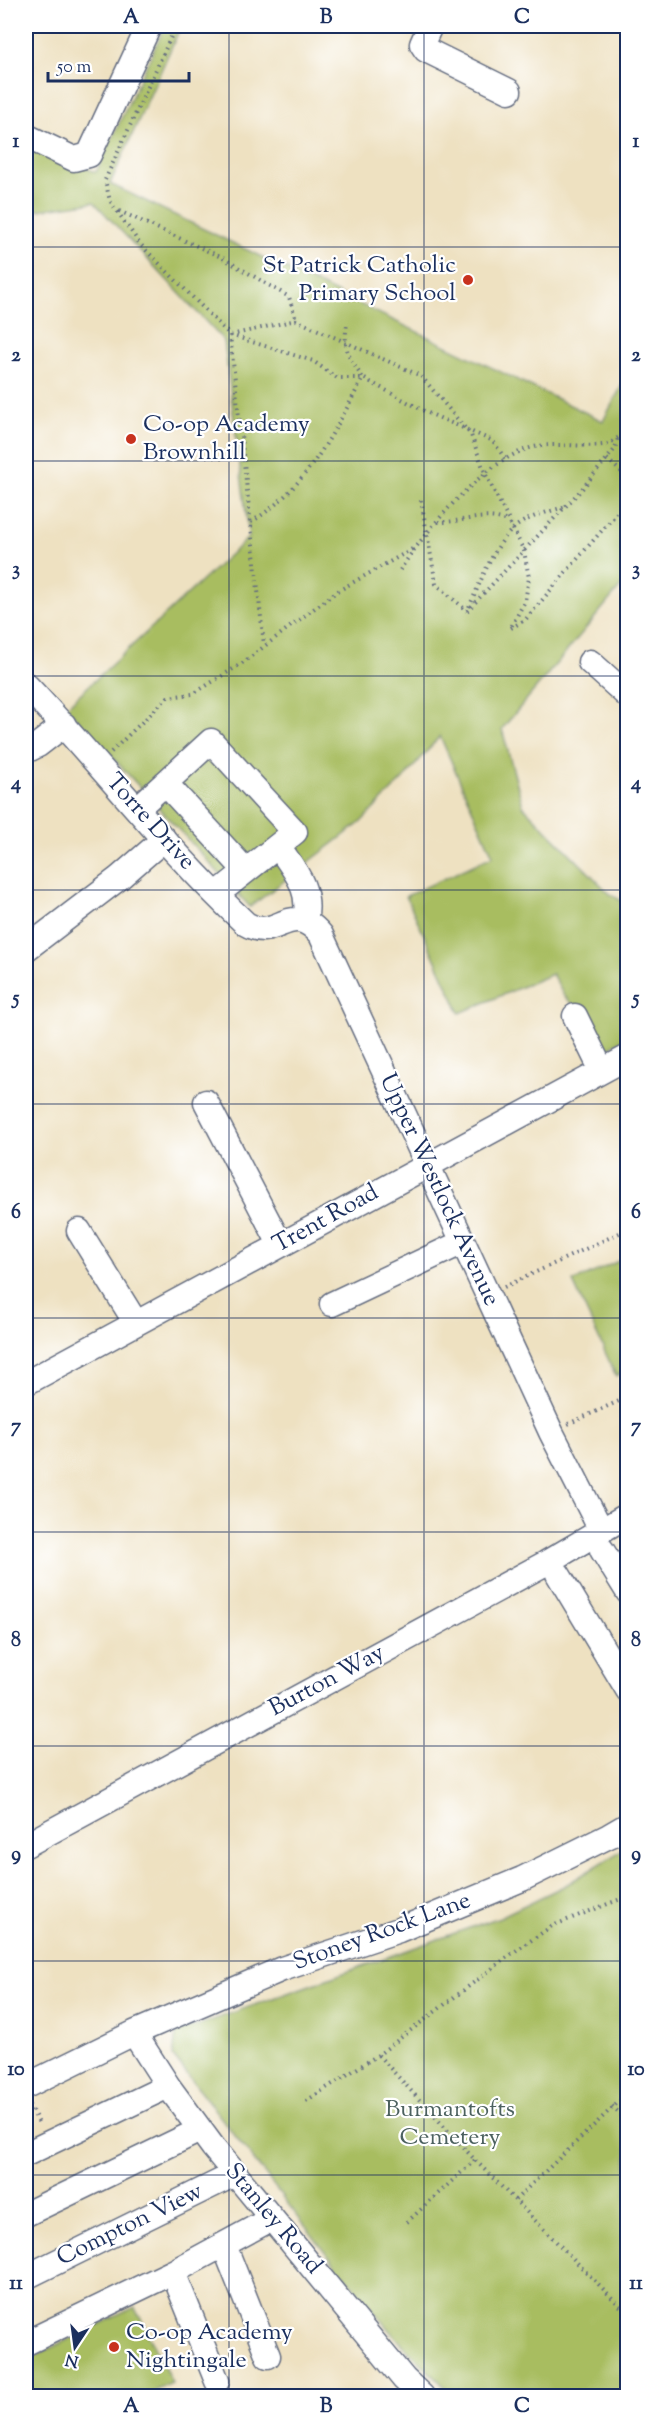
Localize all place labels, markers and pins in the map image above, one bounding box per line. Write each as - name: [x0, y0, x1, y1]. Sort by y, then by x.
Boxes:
- place label: St Patrick Catholic Primary School: [262, 249, 456, 311]
- marker: St Patrick Catholic Primary School: [461, 273, 475, 287]
- place label: Co-op Academy Brownhill: [143, 408, 310, 470]
- marker: Co-op Academy Brownhill: [124, 432, 138, 446]
- place label: Co-op Academy Nightingale: [126, 2316, 293, 2378]
- marker: Co-op Academy Nightingale: [107, 2340, 121, 2354]

